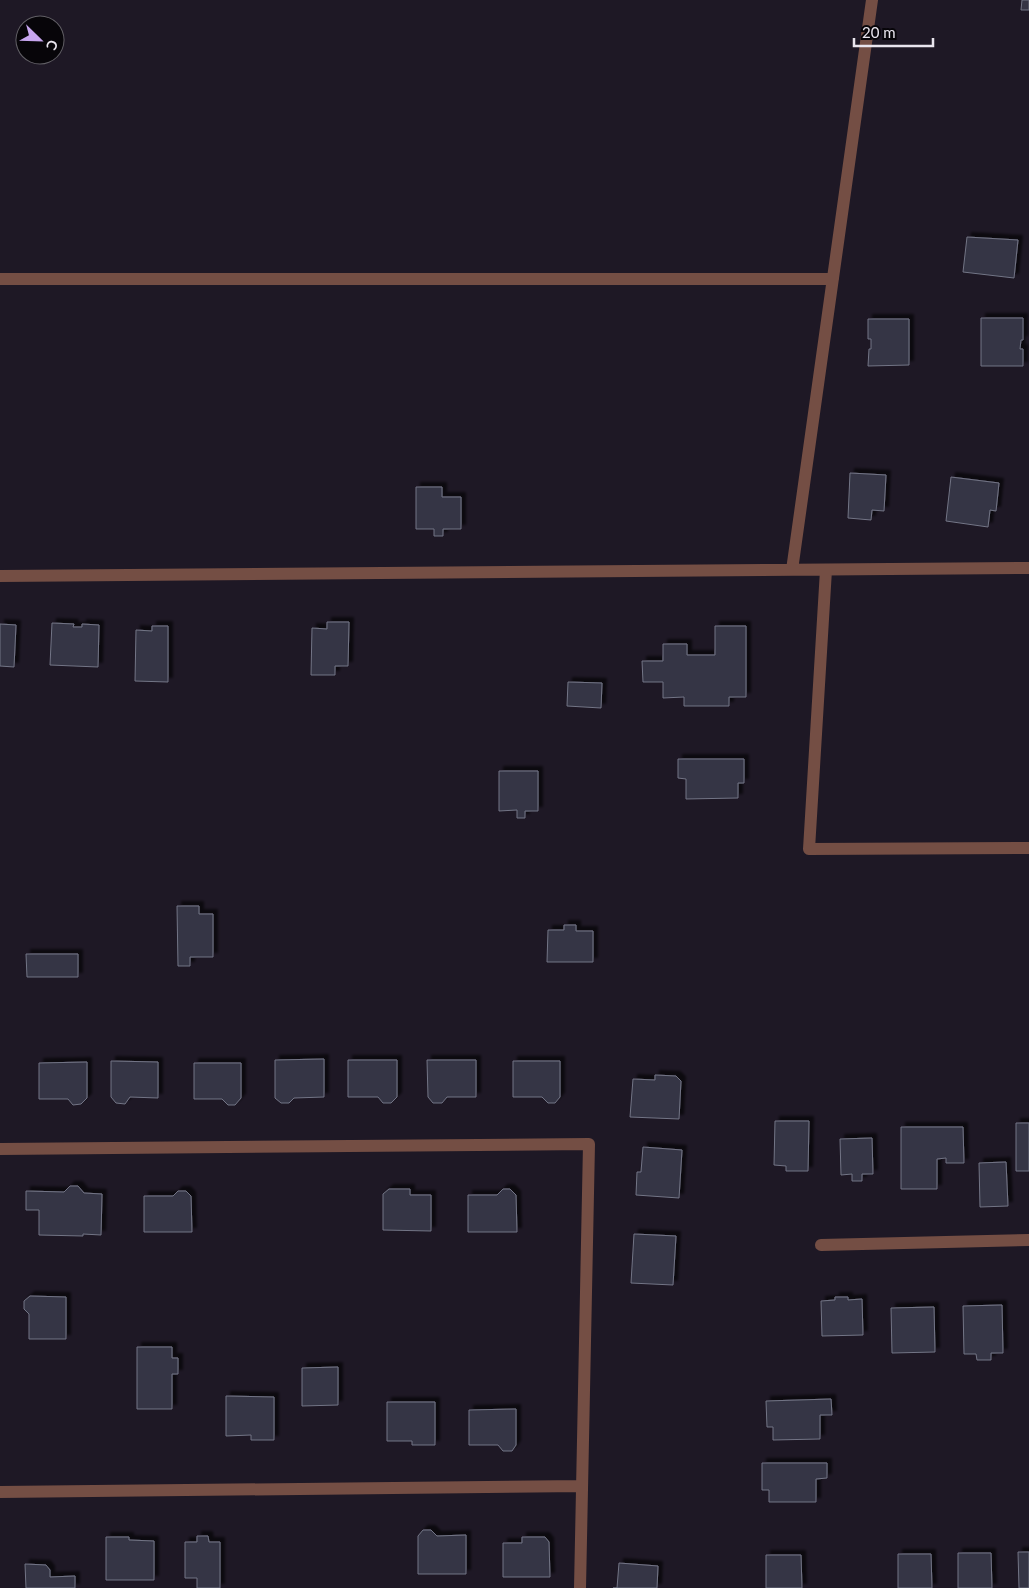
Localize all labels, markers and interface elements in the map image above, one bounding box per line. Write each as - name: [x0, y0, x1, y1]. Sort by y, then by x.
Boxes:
- north arrow: [15, 15, 65, 65]
- scale bar: [854, 15, 933, 47]
- text: 20 m: [862, 23, 896, 41]
- text: С: [43, 38, 62, 54]

